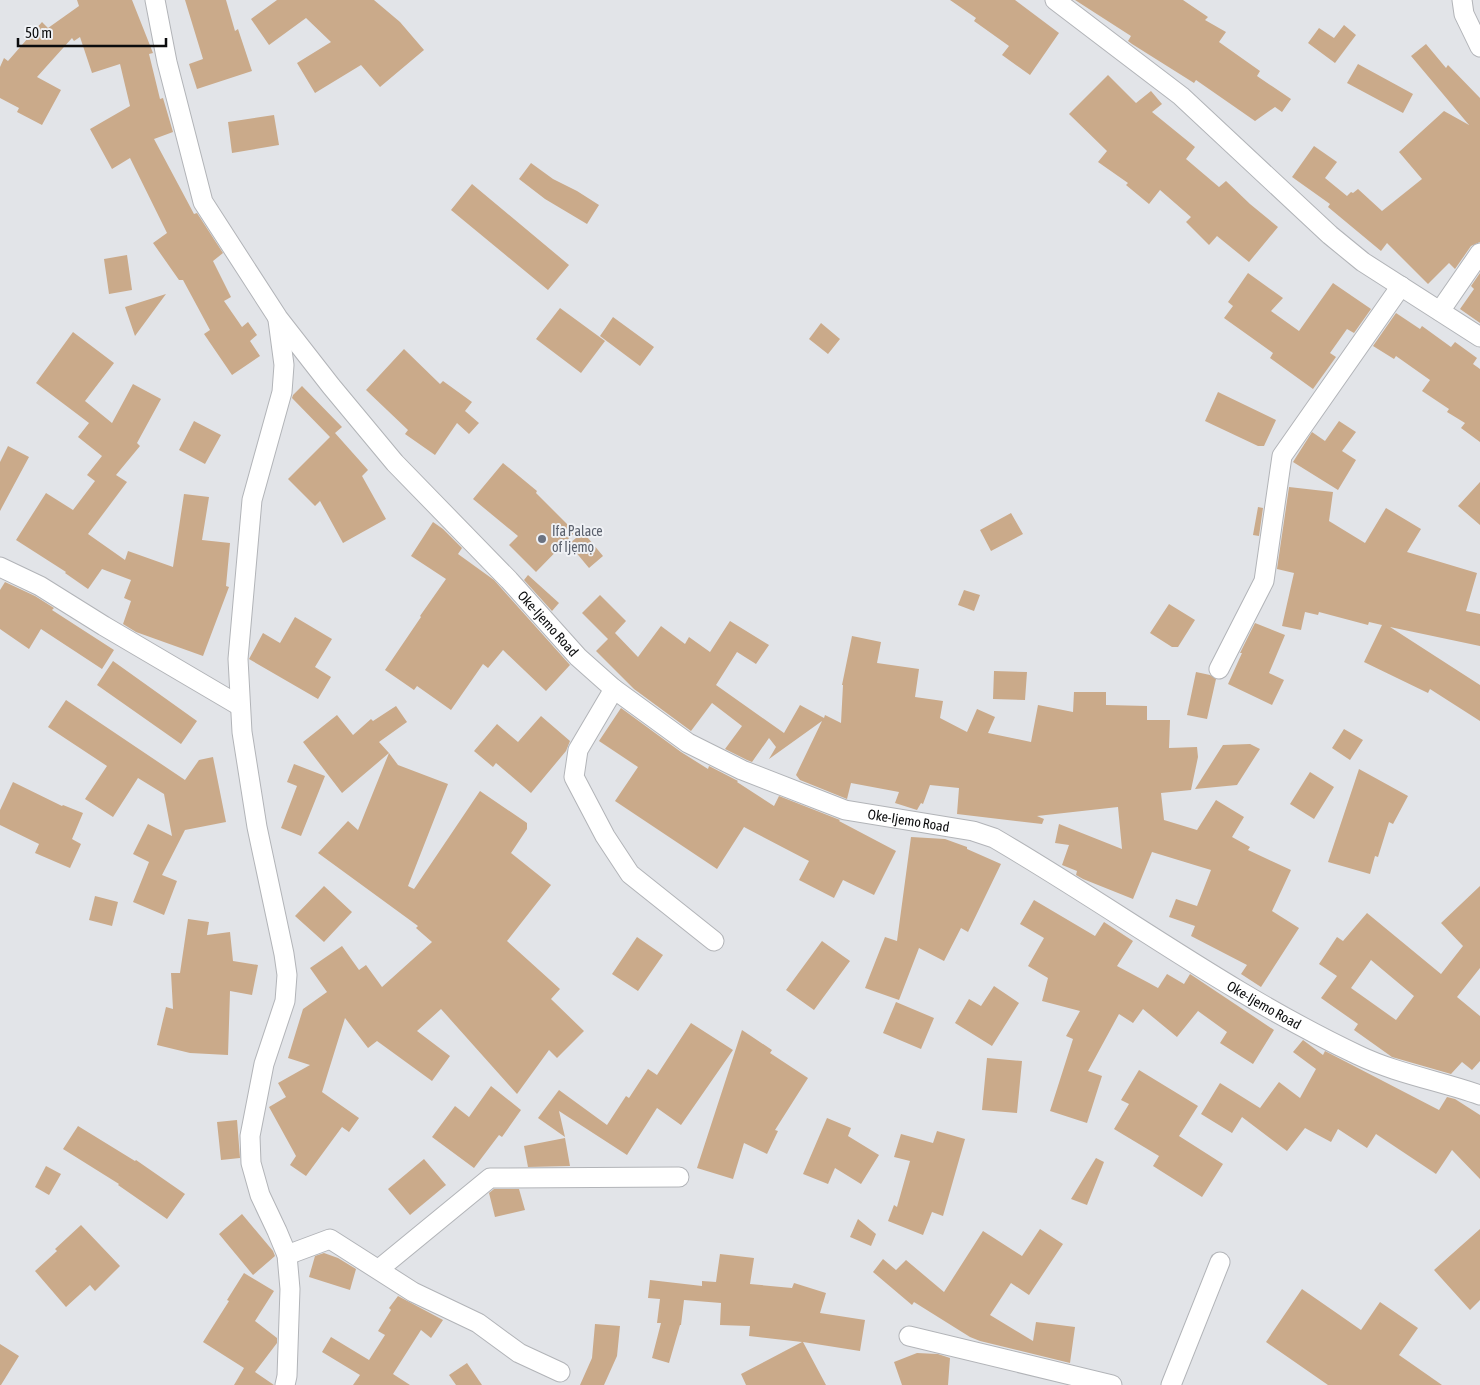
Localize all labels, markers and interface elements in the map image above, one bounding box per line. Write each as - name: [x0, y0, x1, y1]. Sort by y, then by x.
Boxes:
- scale bar: [18, 15, 165, 47]
- text: 50 m: [25, 24, 52, 41]
- place label: Ifa Palace of Ijẹmọ: [552, 523, 603, 555]
- marker: Ifa Palace of Ijẹmọ: [536, 533, 548, 545]
- street label: Oke-Ijemo Road: [515, 587, 581, 660]
- street label: Oke-Ijemo Road: [867, 806, 951, 835]
- street label: Oke-Ijemo Road: [1224, 978, 1304, 1033]

